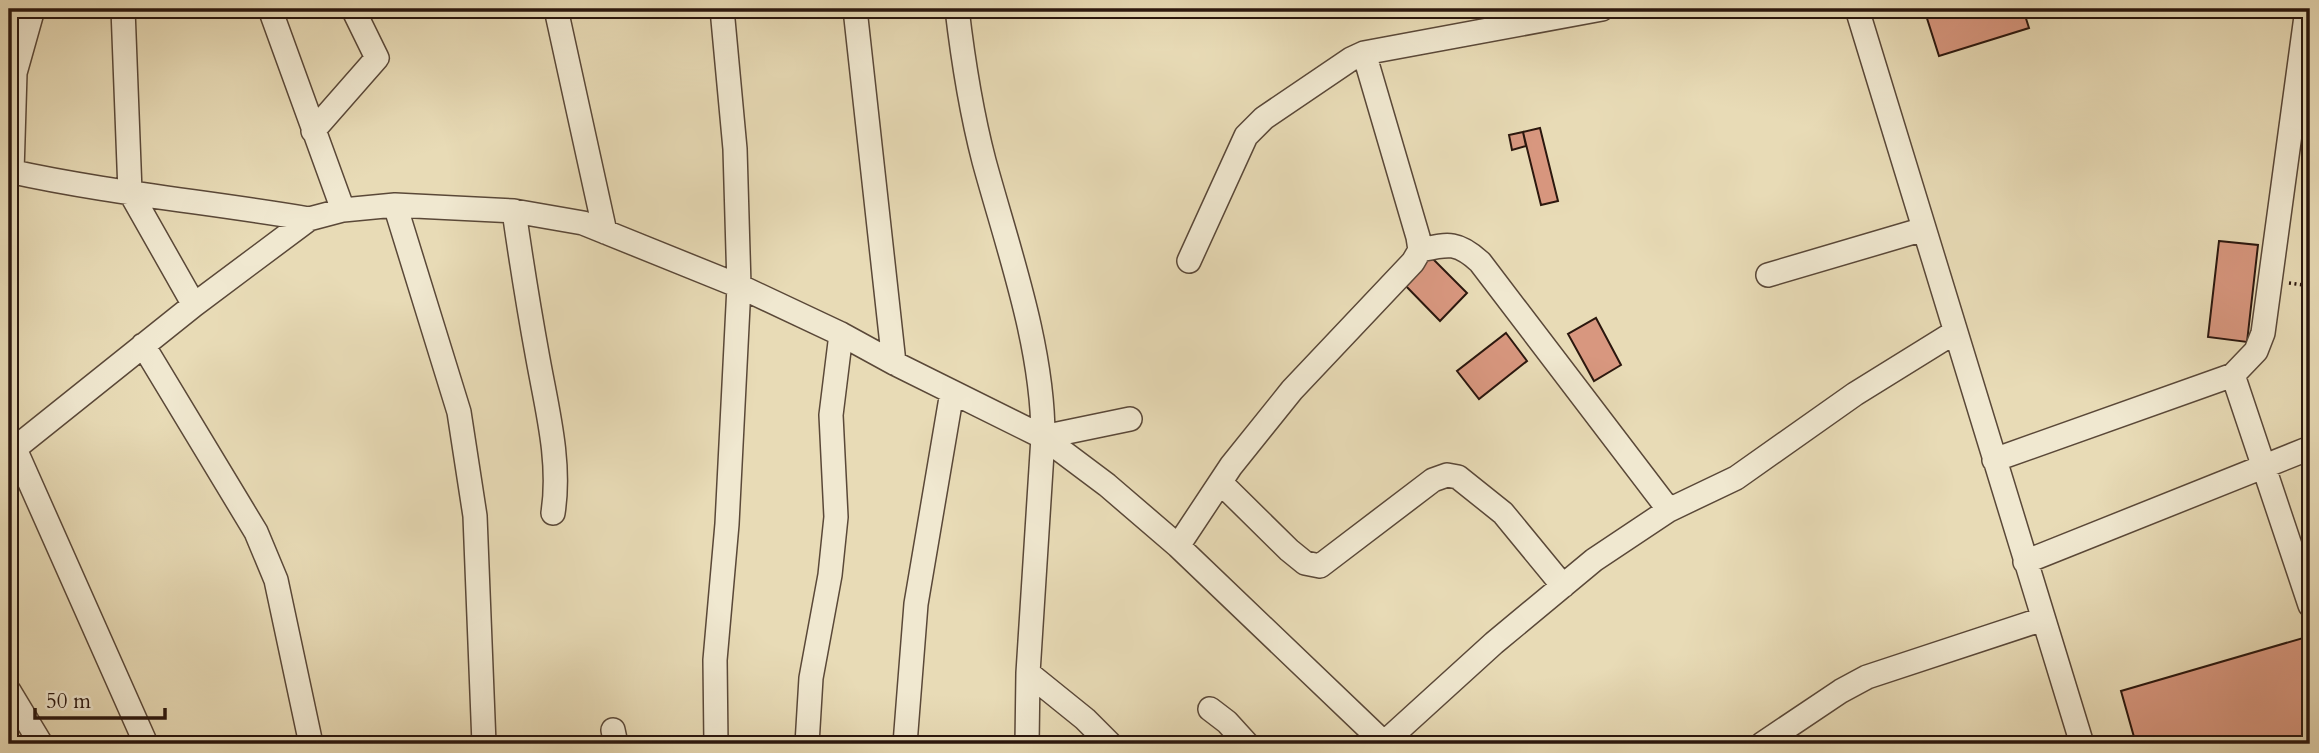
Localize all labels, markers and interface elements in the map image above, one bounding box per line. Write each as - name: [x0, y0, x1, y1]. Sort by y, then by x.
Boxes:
- scale bar: [35, 676, 164, 720]
- text: 50 m: [46, 687, 91, 716]

